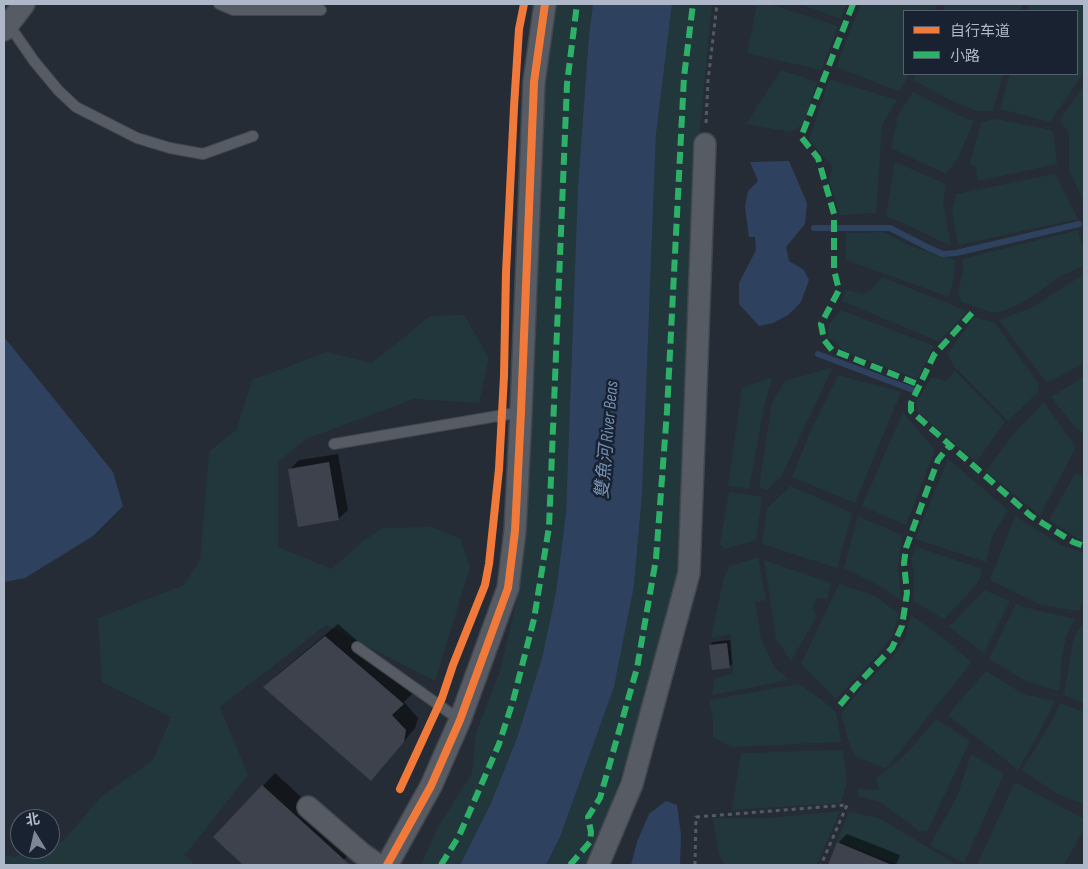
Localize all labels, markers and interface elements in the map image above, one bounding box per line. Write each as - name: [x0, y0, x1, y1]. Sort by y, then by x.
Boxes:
- legend: [903, 10, 1078, 75]
- text: 自行车道: [950, 22, 1010, 41]
- text: 小路: [950, 47, 980, 66]
- water label: 雙魚河 River Beas: [592, 380, 624, 500]
- north arrow: [10, 809, 60, 859]
- text: 北: [24, 810, 41, 829]

